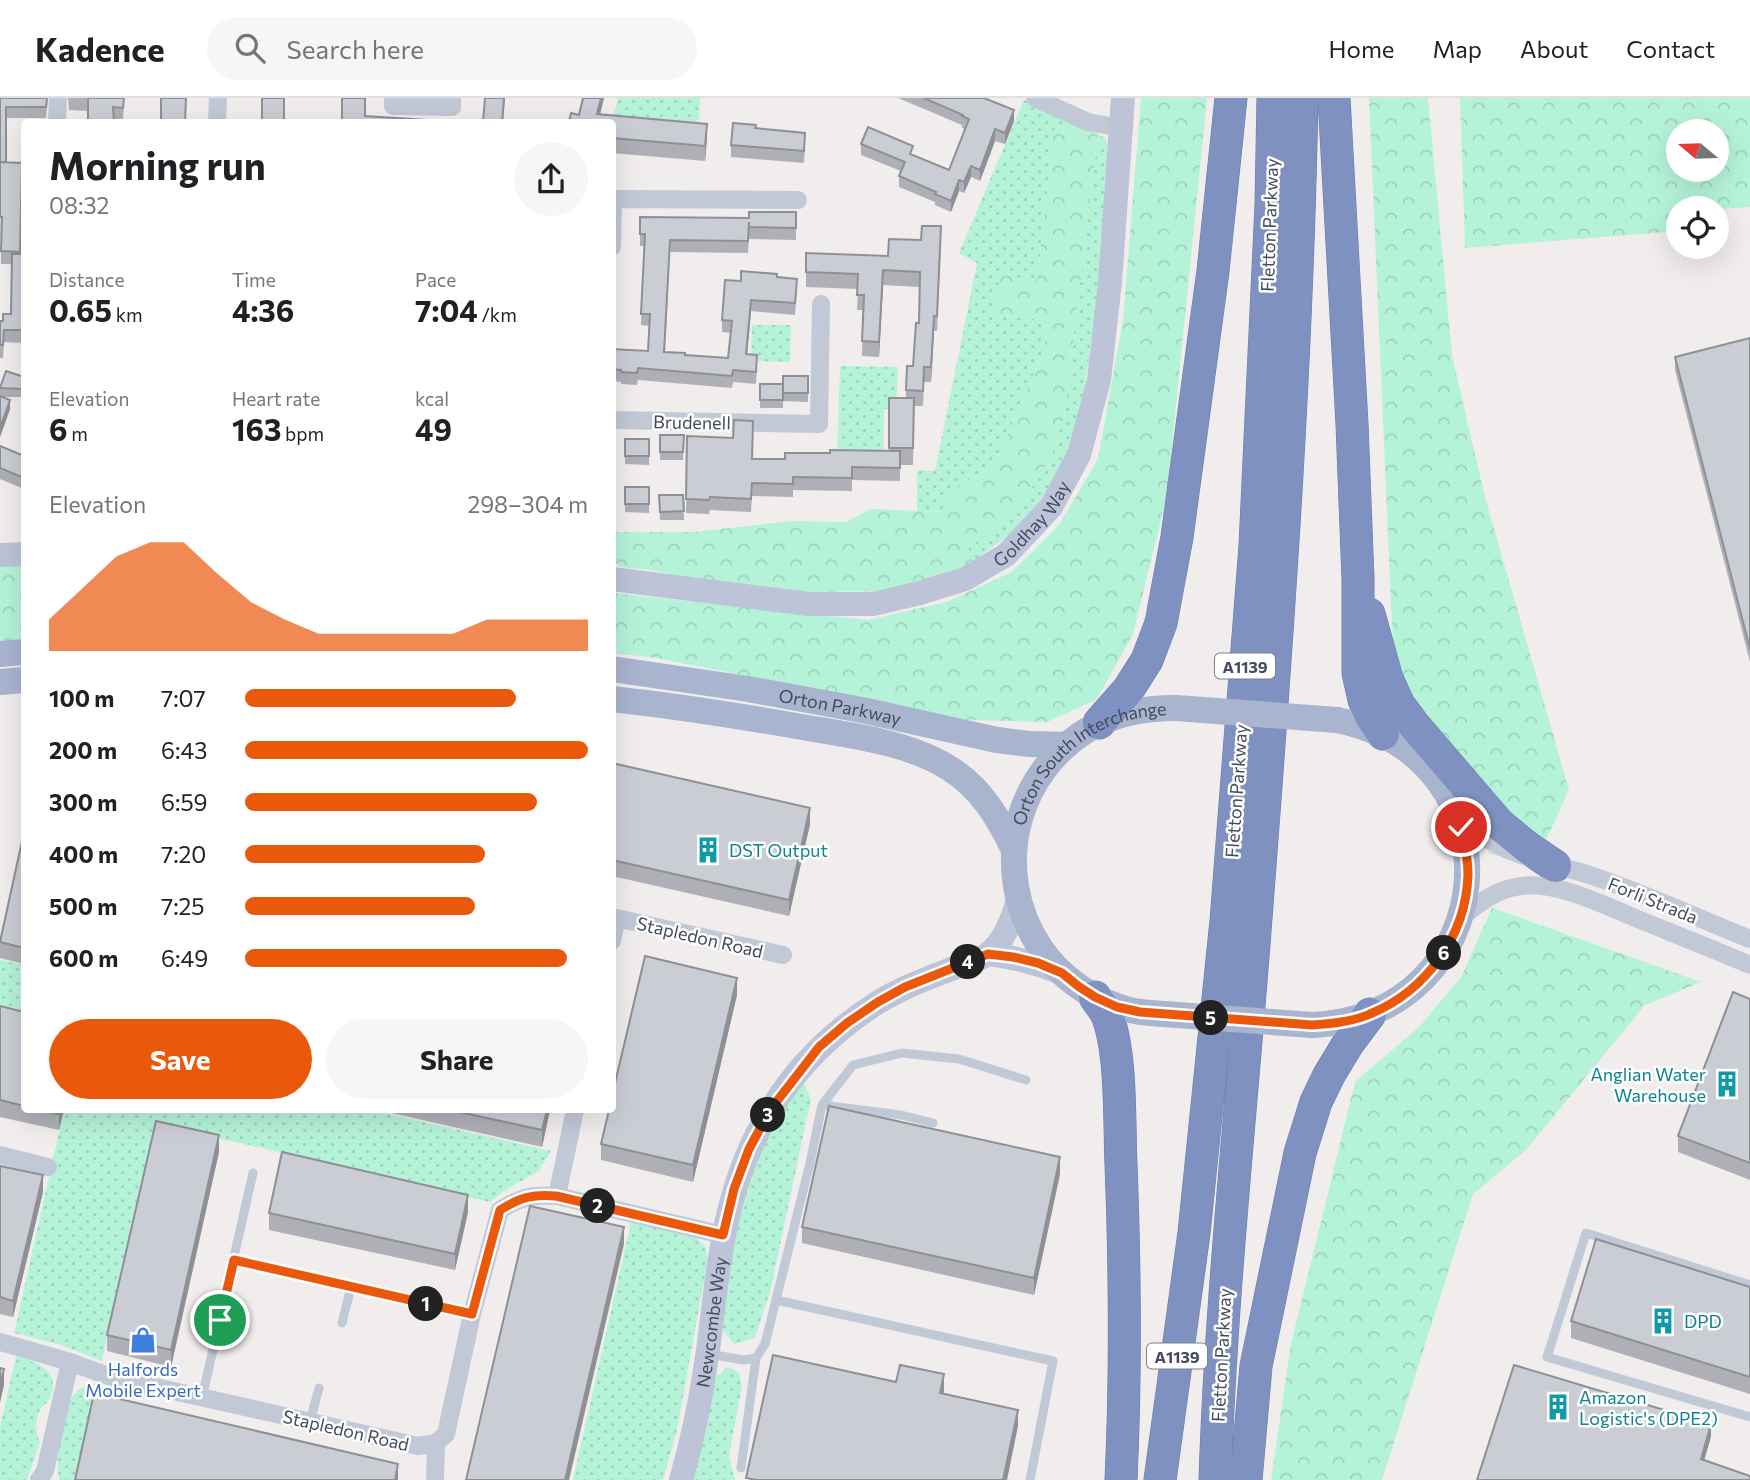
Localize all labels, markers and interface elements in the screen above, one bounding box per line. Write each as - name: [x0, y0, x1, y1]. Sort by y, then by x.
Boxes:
- search box: [207, 17, 697, 80]
- text: Kadence: [35, 28, 165, 69]
- icon: search: [231, 29, 269, 67]
- text: Search here: [287, 33, 424, 64]
- text: Home: [1329, 34, 1395, 63]
- text: Map: [1433, 34, 1482, 63]
- text: About: [1520, 34, 1588, 63]
- text: Contact: [1626, 34, 1715, 63]
- north arrow: [1666, 119, 1729, 182]
- map controls: [1666, 119, 1729, 259]
- text: Morning run: [49, 141, 266, 188]
- button: share: [514, 142, 588, 216]
- street label: Fletton Parkway: [1256, 158, 1282, 292]
- text: 08:32: [49, 191, 109, 219]
- button: locate: [1666, 196, 1729, 259]
- text: Distance: [49, 268, 125, 291]
- text: Time: [232, 268, 276, 291]
- text: Pace: [415, 268, 456, 291]
- text: 0.65: [49, 291, 112, 328]
- text: 4:36: [232, 291, 294, 328]
- text: 7:04: [415, 291, 478, 328]
- text: km: [112, 303, 143, 326]
- text: /km: [478, 303, 517, 326]
- text: Elevation: [49, 387, 129, 410]
- text: Heart rate: [232, 387, 320, 410]
- text: kcal: [415, 387, 449, 410]
- text: 6: [49, 410, 68, 447]
- text: 163: [232, 410, 281, 447]
- text: 49: [415, 410, 452, 447]
- street label: Brudenell: [653, 410, 731, 434]
- text: m: [68, 422, 88, 445]
- text: bpm: [281, 422, 324, 445]
- street label: Goldhay Way: [989, 477, 1074, 571]
- text: Elevation: [49, 490, 146, 518]
- text: 298–304 m: [467, 490, 588, 518]
- road number: A1139: [1215, 653, 1275, 678]
- text: 100 m: [49, 684, 114, 712]
- text: 7:07: [161, 684, 206, 712]
- street label: Orton Parkway: [777, 684, 903, 729]
- street label: Orton South Interchange: [1008, 697, 1167, 828]
- street label: Fletton Parkway: [1220, 723, 1252, 859]
- text: 200 m: [49, 736, 117, 764]
- text: 6:43: [161, 736, 207, 764]
- text: 300 m: [49, 788, 117, 816]
- text: 6:59: [161, 788, 208, 816]
- pin: [1431, 797, 1491, 857]
- icon: check: [1442, 808, 1480, 846]
- building icon: DST Output: [693, 835, 723, 865]
- place label: DST Output: [729, 839, 828, 861]
- text: 400 m: [49, 840, 118, 868]
- text: 7:20: [161, 840, 206, 868]
- street label: Forli Strada: [1605, 872, 1701, 928]
- text: 500 m: [49, 892, 117, 920]
- text: 7:25: [161, 892, 205, 920]
- street label: Stapledon Road: [635, 912, 765, 962]
- pin: 6: [1426, 936, 1462, 970]
- text: 6: [1438, 941, 1449, 964]
- text: 600 m: [49, 944, 118, 972]
- text: 6:49: [161, 944, 208, 972]
- pin: 4: [950, 944, 986, 980]
- text: 4: [962, 950, 973, 973]
- pin: 5: [1194, 1000, 1228, 1035]
- text: 5: [1205, 1006, 1216, 1029]
- button: Save: [49, 1019, 312, 1099]
- button: Share: [326, 1019, 588, 1099]
- place label: Anglian Water Warehouse: [1590, 1063, 1706, 1106]
- building icon: Anglian Water Warehouse: [1712, 1069, 1742, 1099]
- pin: 3: [750, 1098, 786, 1132]
- text: 3: [762, 1103, 773, 1126]
- pin: 2: [580, 1188, 616, 1224]
- text: 2: [592, 1194, 603, 1217]
- street label: Newcombe Way: [691, 1255, 731, 1389]
- pin: 1: [408, 1286, 444, 1322]
- street label: Fletton Parkway: [1207, 1288, 1235, 1422]
- pin: [190, 1290, 250, 1350]
- text: 1: [421, 1292, 430, 1315]
- icon: arrive: [201, 1301, 239, 1339]
- building icon: DPD: [1648, 1306, 1678, 1336]
- place label: DPD: [1684, 1310, 1722, 1332]
- shop icon: Halfords Mobile Expert: [128, 1325, 158, 1355]
- road number: A1139: [1147, 1344, 1207, 1368]
- place label: Halfords Mobile Expert: [85, 1358, 201, 1401]
- place label: Amazon Logistic's (DPE2): [1579, 1386, 1718, 1429]
- building icon: Amazon Logistic's (DPE2): [1543, 1392, 1573, 1422]
- street label: Stapledon Road: [281, 1405, 411, 1455]

